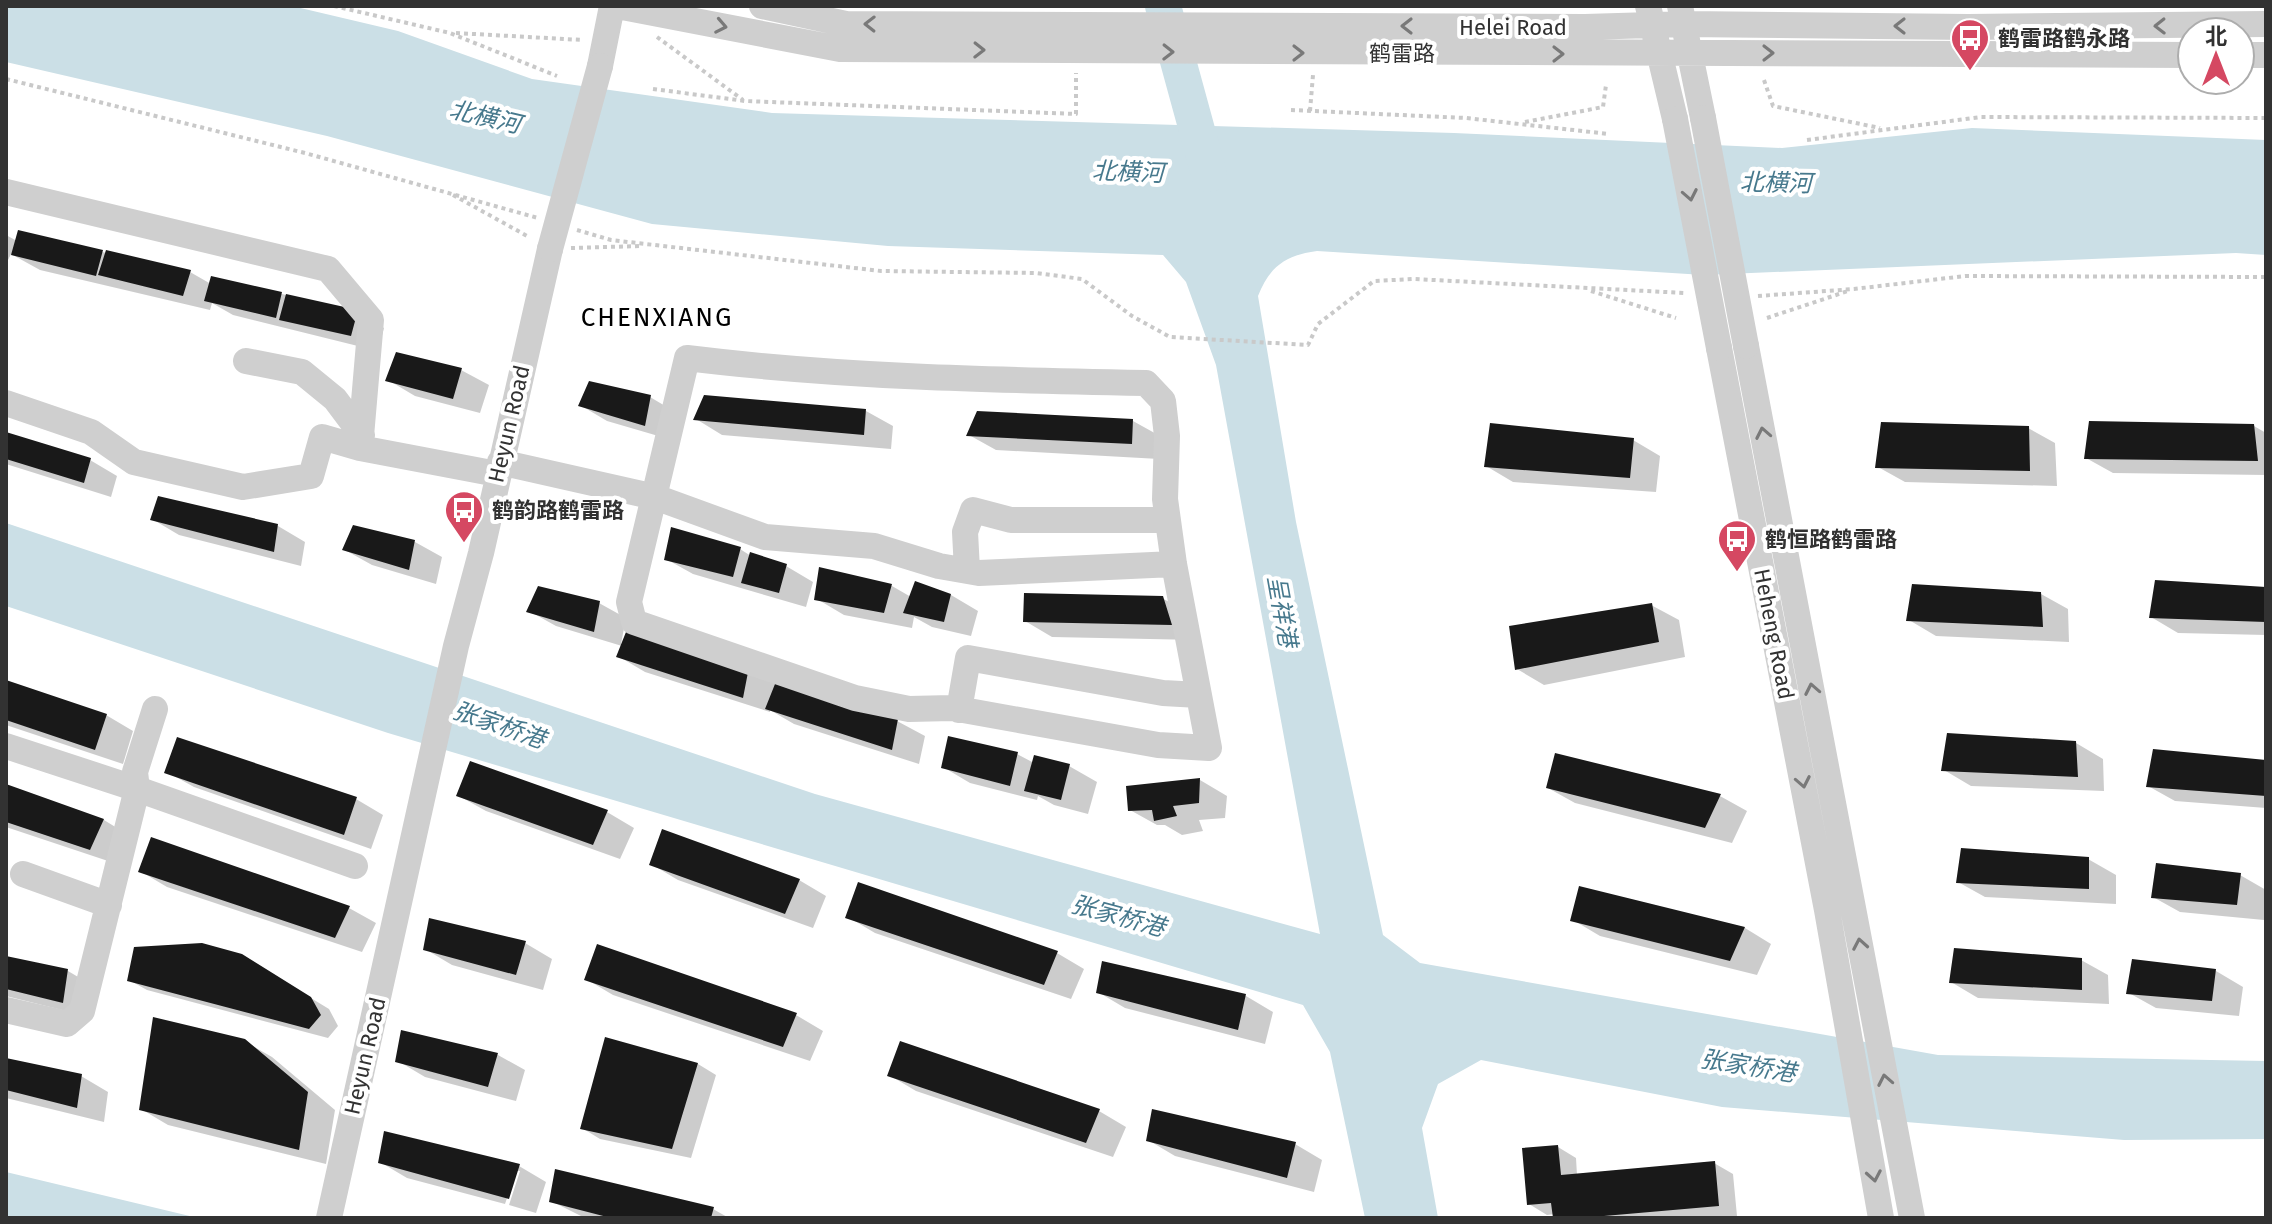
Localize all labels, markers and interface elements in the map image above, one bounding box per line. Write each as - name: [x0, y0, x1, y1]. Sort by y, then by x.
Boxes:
- street label: Helei Road: [1459, 14, 1567, 41]
- one-way arrow: [863, 15, 876, 33]
- north arrow: [2176, 16, 2256, 96]
- one-way arrow: [714, 17, 727, 34]
- one-way arrow: [1400, 17, 1413, 35]
- one-way arrow: [1893, 17, 1906, 35]
- bus stop icon: 鹤雷路鹤永路: [1949, 17, 1991, 72]
- one-way arrow: [2153, 17, 2166, 34]
- text: 北: [2205, 23, 2227, 50]
- place label: 鹤雷路鹤永路: [1998, 25, 2130, 52]
- street label: 鹤雷路: [1369, 40, 1435, 67]
- one-way arrow: [973, 41, 986, 59]
- one-way arrow: [1162, 43, 1175, 61]
- one-way arrow: [1292, 44, 1305, 62]
- one-way arrow: [1552, 45, 1565, 63]
- one-way arrow: [1762, 45, 1775, 62]
- water label: 北横河: [447, 95, 527, 140]
- water label: 北横河: [1092, 157, 1168, 187]
- water label: 北横河: [1740, 168, 1816, 198]
- one-way arrow: [1681, 188, 1698, 202]
- district label: CHENXIANG: [581, 302, 733, 333]
- street label: Heyun Road: [482, 363, 536, 485]
- one-way arrow: [1755, 427, 1772, 441]
- bus stop icon: 鹤韵路鹤雷路: [443, 489, 485, 544]
- place label: 鹤韵路鹤雷路: [492, 497, 624, 524]
- bus stop icon: 鹤恒路鹤雷路: [1716, 518, 1758, 573]
- place label: 鹤恒路鹤雷路: [1765, 526, 1897, 553]
- street label: Heheng Road: [1748, 566, 1800, 702]
- water label: 呈祥港: [1262, 573, 1303, 652]
- one-way arrow: [1805, 682, 1822, 695]
- water label: 张家桥港: [449, 696, 552, 755]
- one-way arrow: [1793, 775, 1810, 789]
- water label: 张家桥港: [1068, 890, 1171, 943]
- one-way arrow: [1853, 937, 1870, 951]
- street label: Heyun Road: [338, 995, 392, 1117]
- water label: 张家桥港: [1698, 1045, 1801, 1088]
- one-way arrow: [1878, 1073, 1895, 1086]
- one-way arrow: [1864, 1170, 1881, 1183]

